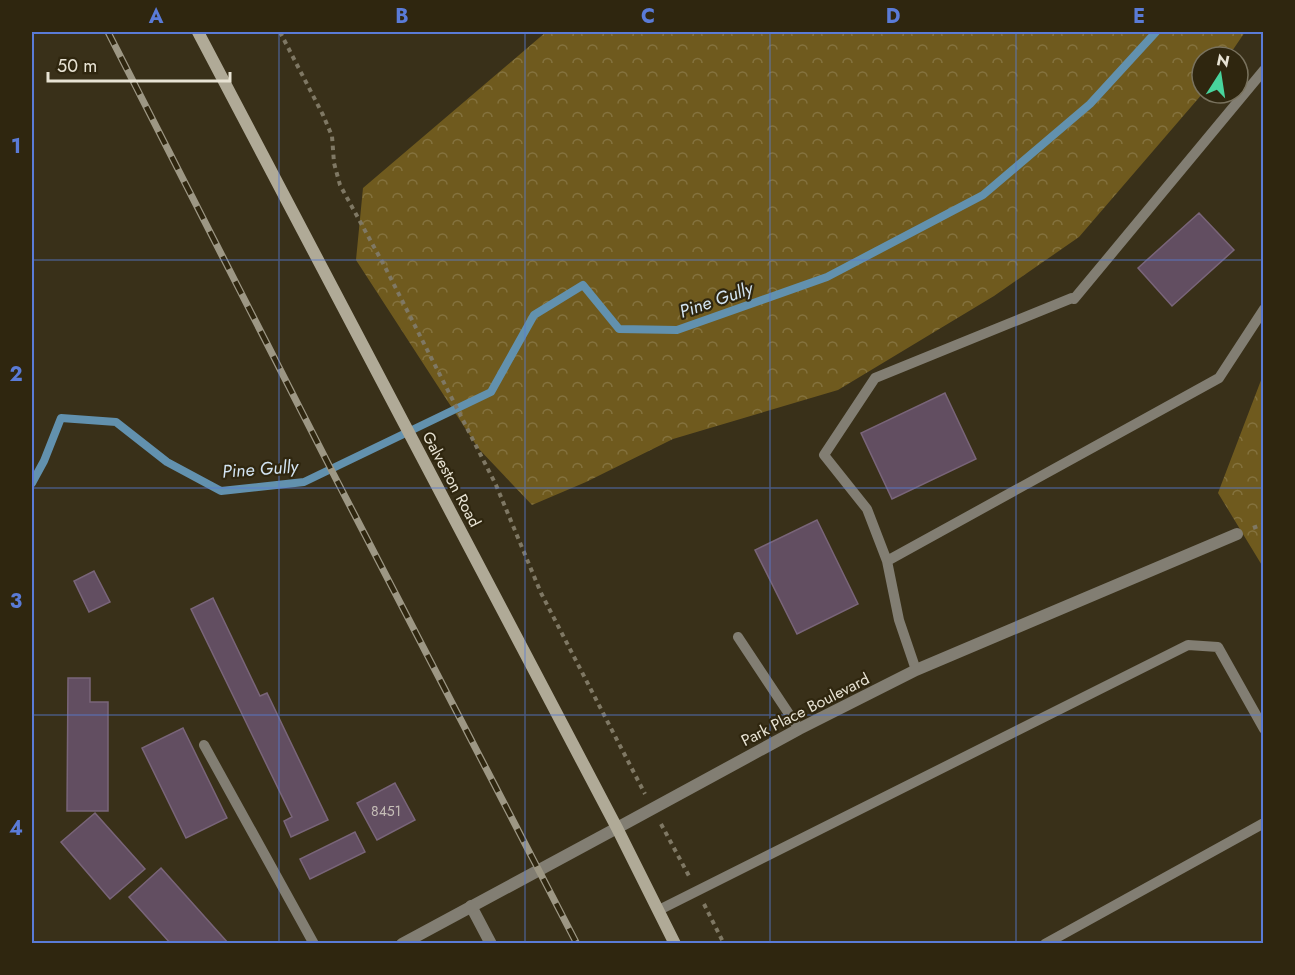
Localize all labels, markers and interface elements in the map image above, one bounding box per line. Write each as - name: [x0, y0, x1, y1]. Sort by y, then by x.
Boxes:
- text: A: [148, 2, 164, 31]
- text: B: [395, 2, 409, 31]
- text: C: [641, 2, 655, 31]
- text: D: [886, 2, 900, 31]
- text: E: [1133, 2, 1145, 31]
- scale bar: [48, 45, 230, 83]
- north arrow: [1190, 45, 1250, 105]
- text: N: [1214, 48, 1232, 73]
- text: 50 m: [57, 53, 97, 79]
- text: 1: [11, 132, 21, 161]
- water label: Pine Gully: [676, 275, 757, 325]
- text: 2: [9, 360, 23, 389]
- street label: Galveston Road: [417, 427, 486, 531]
- water label: Pine Gully: [221, 453, 300, 485]
- text: 3: [10, 587, 22, 616]
- street label: Park Place Boulevard: [737, 667, 873, 752]
- house number: 8451: [371, 801, 401, 821]
- text: 4: [9, 814, 23, 843]

